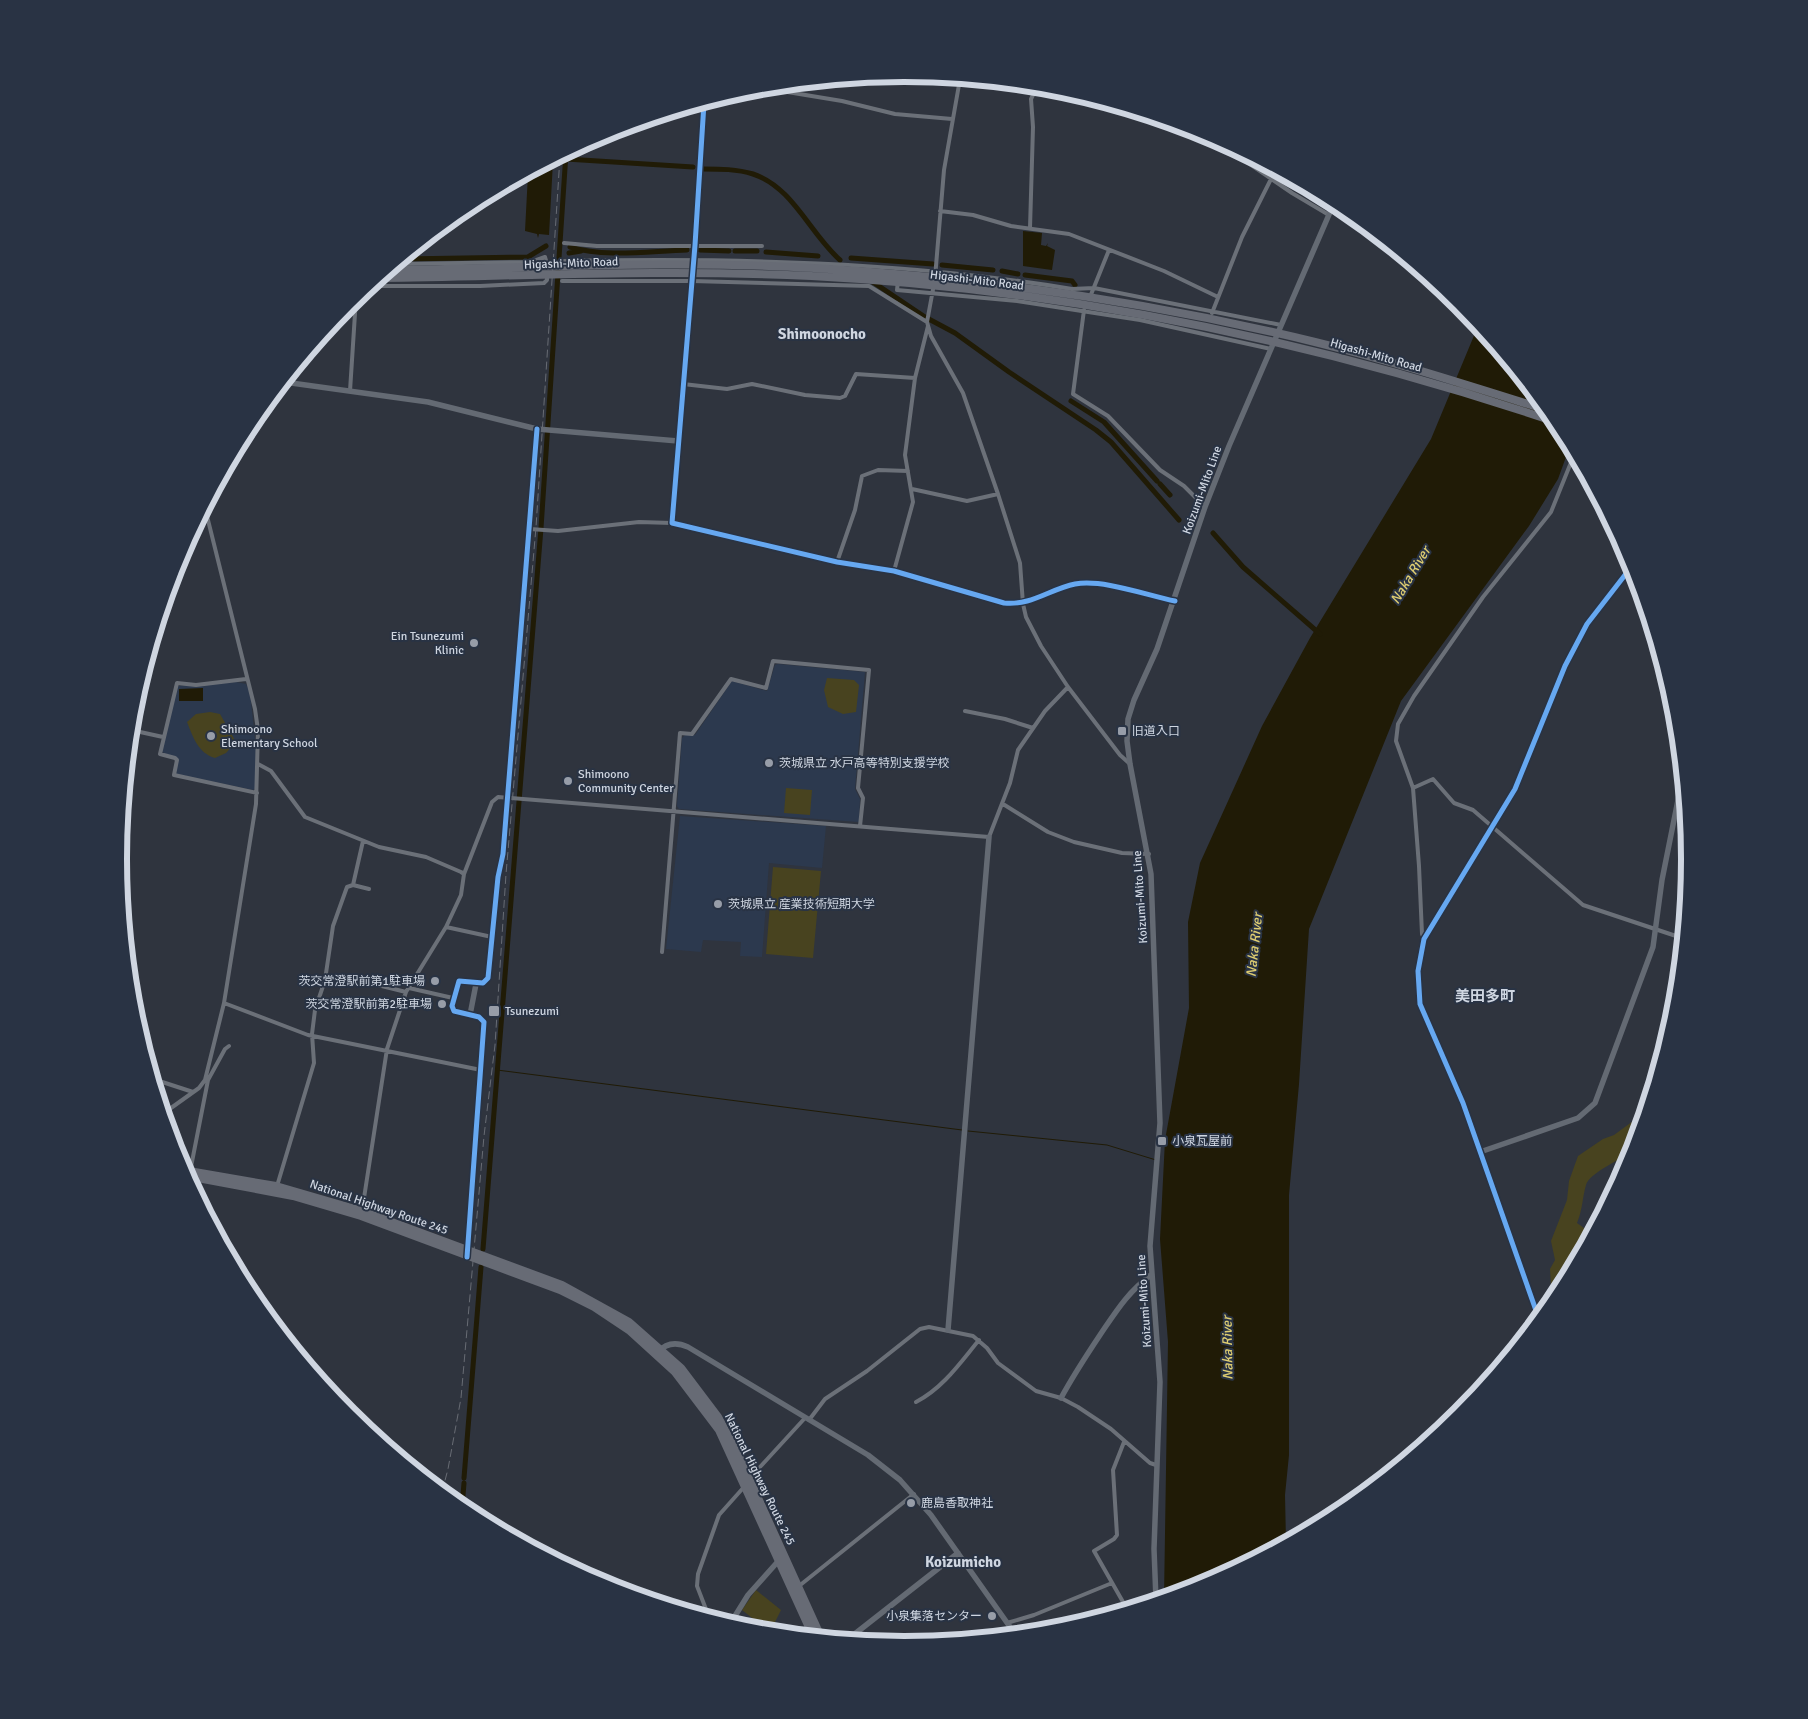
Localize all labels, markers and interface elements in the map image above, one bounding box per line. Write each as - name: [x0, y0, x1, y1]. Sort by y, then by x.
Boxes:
- street label: Higashi-Mito Road: [524, 254, 619, 273]
- street label: Higashi-Mito Road: [929, 267, 1025, 294]
- district label: Shimoonocho: [778, 325, 866, 343]
- street label: Higashi-Mito Road: [1328, 335, 1423, 376]
- street label: Koizumi-Mito Line: [1180, 444, 1225, 536]
- water label: Naka River: [1387, 542, 1435, 607]
- place label: Ein Tsunezumi Klinic: [391, 629, 464, 658]
- marker: Ein Tsunezumi Klinic: [468, 637, 480, 649]
- place label: Shimoono Elementary School: [221, 722, 318, 751]
- place label: 旧道入口: [1132, 724, 1180, 739]
- marker: 旧道入口: [1116, 725, 1128, 737]
- marker: Shimoono Elementary School: [205, 730, 217, 742]
- place label: 茨城県立 水戸高等特別支援学校: [779, 756, 950, 771]
- marker: 茨城県立 水戸高等特別支援学校: [763, 757, 775, 769]
- place label: Shimoono Community Center: [578, 767, 674, 796]
- marker: Shimoono Community Center: [562, 775, 574, 787]
- street label: Koizumi-Mito Line: [1130, 850, 1151, 944]
- place label: 茨城県立 産業技術短期大学: [728, 897, 875, 912]
- marker: 茨城県立 産業技術短期大学: [712, 898, 724, 910]
- water label: Naka River: [1243, 910, 1266, 978]
- place label: 茨交常澄駅前第1駐車場: [299, 974, 425, 989]
- marker: 茨交常澄駅前第1駐車場: [429, 975, 441, 987]
- district label: 美田多町: [1455, 987, 1515, 1005]
- place label: 茨交常澄駅前第2駐車場: [306, 997, 432, 1012]
- marker: 茨交常澄駅前第2駐車場: [436, 998, 448, 1010]
- marker: Tsunezumi: [487, 1004, 501, 1018]
- place label: Tsunezumi: [505, 1004, 559, 1019]
- place label: 小泉瓦屋前: [1172, 1134, 1232, 1149]
- marker: 小泉瓦屋前: [1156, 1135, 1168, 1147]
- street label: National Highway Route 245: [308, 1177, 450, 1238]
- street label: Koizumi-Mito Line: [1134, 1254, 1155, 1348]
- water label: Naka River: [1218, 1314, 1237, 1380]
- street label: National Highway Route 245: [721, 1411, 798, 1548]
- place label: 鹿島香取神社: [921, 1496, 993, 1511]
- marker: 鹿島香取神社: [905, 1497, 917, 1509]
- district label: Koizumicho: [925, 1553, 1001, 1571]
- place label: 小泉集落センター: [886, 1609, 982, 1624]
- marker: 小泉集落センター: [986, 1610, 998, 1622]

